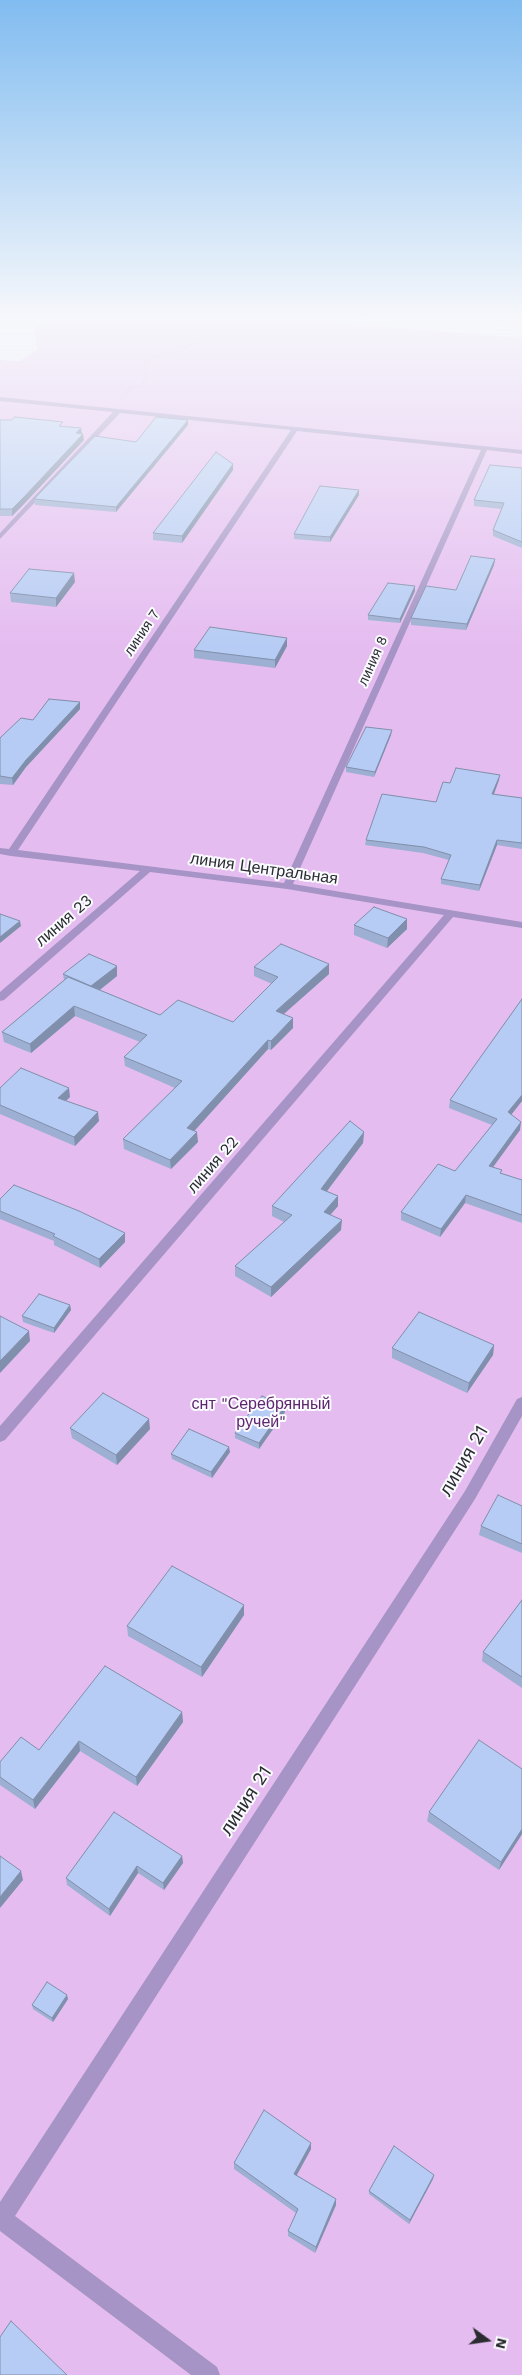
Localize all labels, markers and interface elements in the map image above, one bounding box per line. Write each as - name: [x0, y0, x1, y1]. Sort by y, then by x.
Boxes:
- street label: линия 7: [121, 607, 163, 659]
- street label: линия 8: [355, 634, 391, 688]
- street label: линия Центральная: [189, 849, 339, 889]
- street label: линия 23: [32, 891, 96, 951]
- street label: линия 22: [183, 1133, 243, 1197]
- park label: снт "Серебрянный ручей": [192, 1394, 330, 1432]
- street label: линия 21: [435, 1421, 493, 1501]
- street label: линия 21: [215, 1762, 277, 1840]
- north arrow: [462, 2315, 512, 2365]
- text: N: [493, 2337, 511, 2351]

